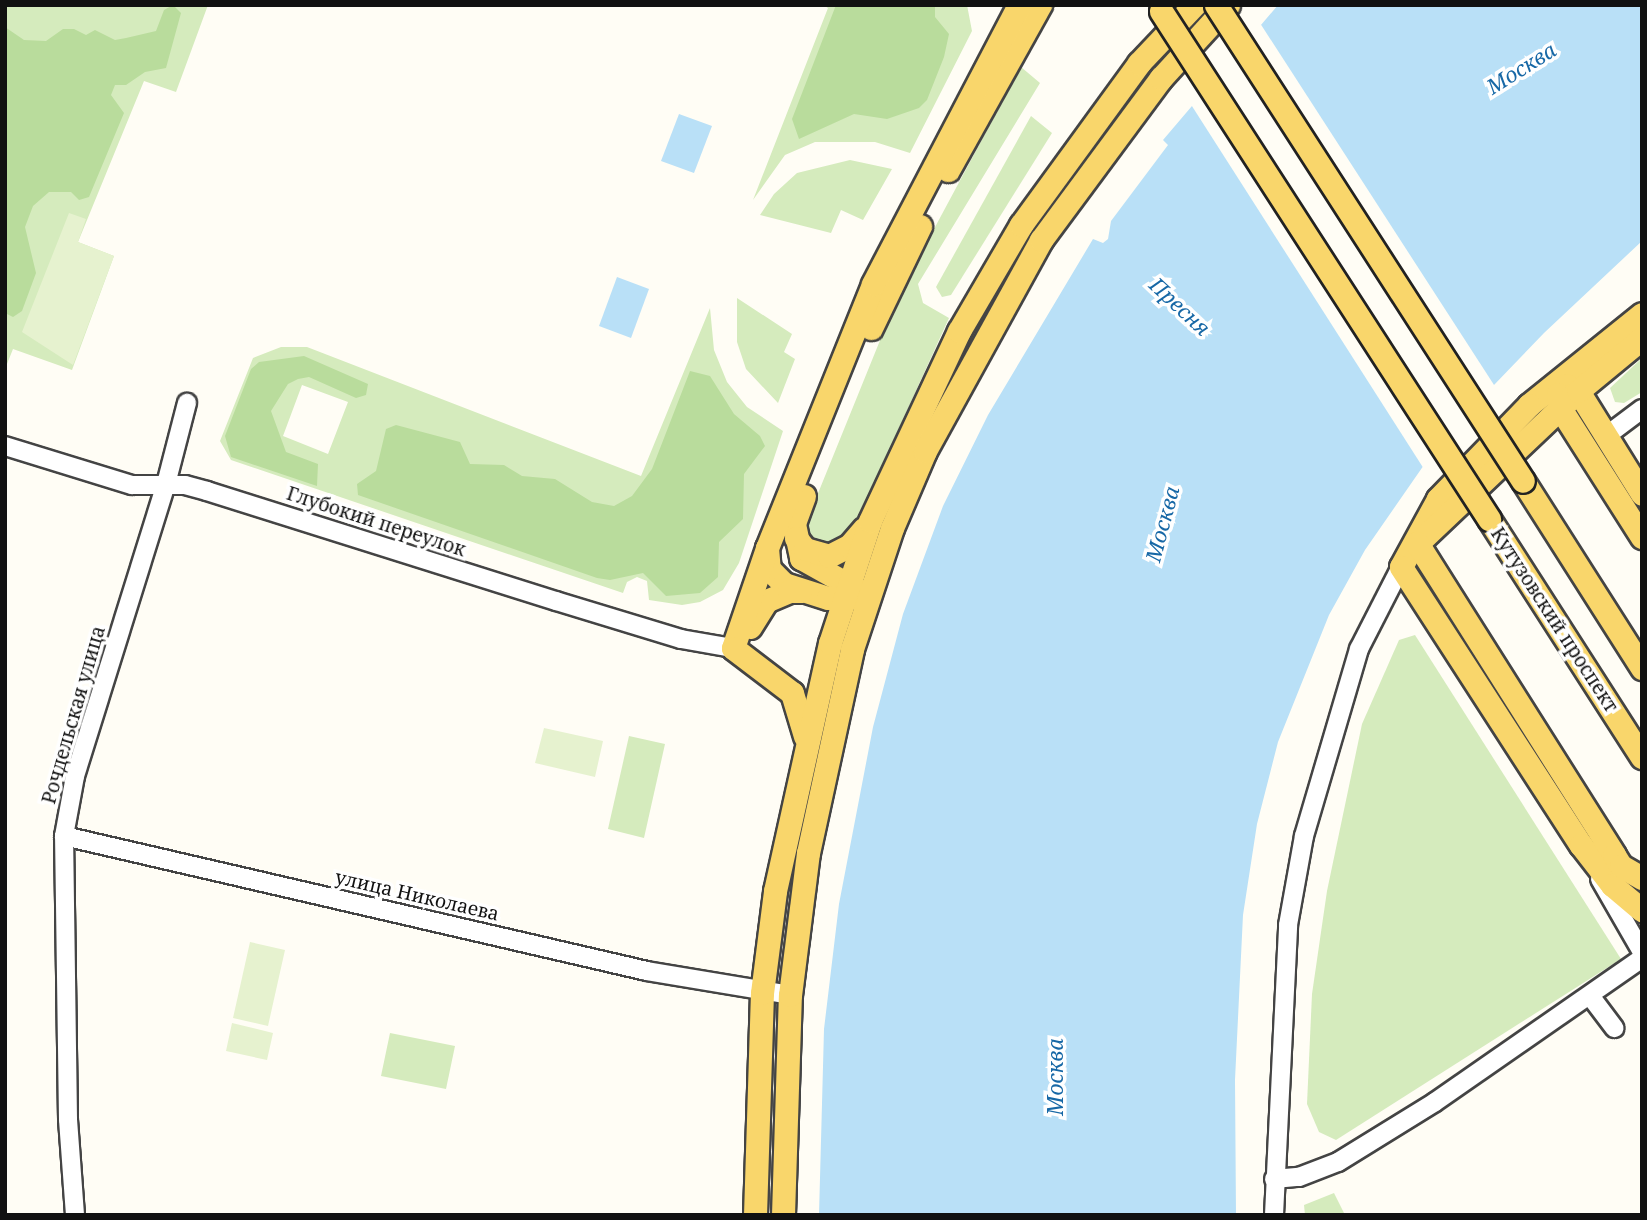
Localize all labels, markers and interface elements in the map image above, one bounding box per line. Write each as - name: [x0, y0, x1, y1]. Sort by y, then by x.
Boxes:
- water label: Москва: [1482, 37, 1560, 99]
- water label: Пресня: [1144, 272, 1216, 340]
- street label: Глубокий переулок: [284, 482, 468, 562]
- water label: Москва: [1140, 483, 1184, 565]
- street label: Кутузовский проспект: [1486, 523, 1622, 717]
- street label: Рочдельская улица: [38, 623, 110, 807]
- street label: улица Николаева: [333, 866, 501, 926]
- water label: Москва: [1042, 1038, 1068, 1116]

